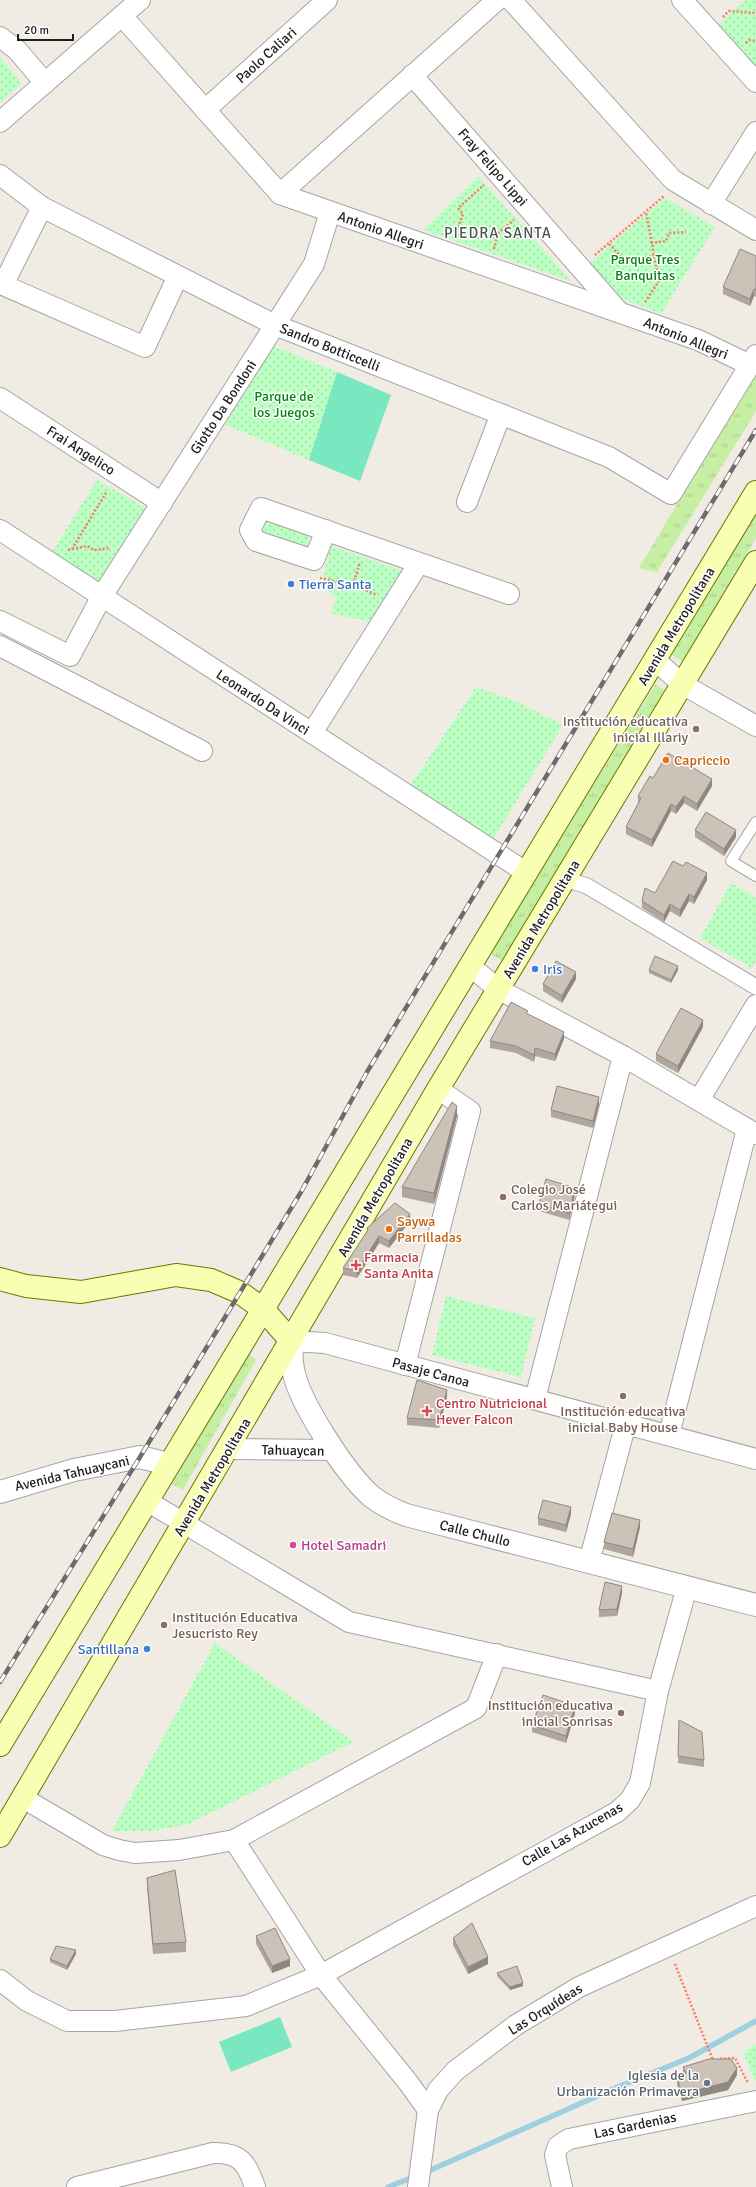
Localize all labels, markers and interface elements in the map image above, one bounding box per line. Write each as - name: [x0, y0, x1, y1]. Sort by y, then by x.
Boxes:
- scale bar: [18, 16, 73, 42]
- text: 20 m: [24, 23, 49, 38]
- street label: Paolo Caliari: [232, 24, 300, 87]
- street label: Fray Felipo Lippi: [454, 125, 531, 210]
- street label: Antonio Allegri: [336, 208, 426, 253]
- district label: PIEDRA SANTA: [444, 224, 552, 242]
- park label: Parque Tres Banquitas: [610, 251, 680, 284]
- street label: Antonio Allegri: [641, 314, 731, 363]
- street label: Sandro Botticcelli: [277, 320, 382, 375]
- street label: Giotto Da Bondoni: [187, 357, 260, 457]
- park label: Parque de los Juegos: [253, 388, 315, 421]
- street label: Frai Angelico: [43, 422, 118, 479]
- street label: Avenida Metropolitana: [634, 564, 719, 689]
- place label: Tierra Santa: [299, 576, 372, 593]
- marker: Tierra Santa: [286, 579, 296, 589]
- street label: Leonardo Da Vinci: [213, 666, 313, 739]
- place label: Institución educativa inicial Illariy: [563, 713, 688, 746]
- marker: Institución educativa inicial Illariy: [691, 724, 701, 734]
- place label: Capriccio: [674, 752, 730, 769]
- marker: Capriccio: [661, 755, 671, 765]
- street label: Avenida Metropolitana: [499, 857, 584, 982]
- place label: Iris: [543, 961, 562, 978]
- marker: Iris: [530, 964, 540, 974]
- street label: Avenida Metropolitana: [334, 1134, 417, 1260]
- place label: Colegio José Carlos Mariátegui: [511, 1181, 617, 1214]
- marker: Colegio José Carlos Mariátegui: [498, 1192, 508, 1202]
- place label: Saywa Parrilladas: [397, 1213, 462, 1246]
- marker: Saywa Parrilladas: [384, 1224, 394, 1234]
- place label: Farmacia Santa Anita: [364, 1249, 434, 1282]
- marker: Farmacia Santa Anita: [351, 1260, 361, 1270]
- street label: Pasaje Canoa: [390, 1354, 471, 1391]
- marker: Institución educativa inicial Baby House: [618, 1391, 628, 1401]
- place label: Centro Nutricional Hever Falcon: [436, 1395, 547, 1428]
- place label: Institución educativa inicial Baby House: [560, 1403, 686, 1436]
- marker: Centro Nutricional Hever Falcon: [421, 1405, 433, 1417]
- street label: Avenida Metropolitana: [170, 1415, 255, 1540]
- street label: Tahuaycan: [261, 1441, 325, 1460]
- street label: Avenida Tahuaycani: [13, 1452, 131, 1495]
- street label: Calle Chullo: [438, 1516, 512, 1550]
- place label: Hotel Samadri: [301, 1537, 386, 1554]
- marker: Hotel Samadri: [288, 1540, 298, 1550]
- place label: Institución Educativa Jesucristo Rey: [172, 1609, 298, 1642]
- marker: Institución Educativa Jesucristo Rey: [159, 1620, 169, 1630]
- place label: Santillana: [78, 1641, 139, 1658]
- marker: Santillana: [142, 1644, 152, 1654]
- place label: Institución educativa inicial Sonrisas: [488, 1697, 613, 1730]
- marker: Institución educativa inicial Sonrisas: [616, 1708, 626, 1718]
- street label: Calle Las Azucenas: [519, 1799, 626, 1870]
- street label: Las Orquídeas: [505, 1980, 585, 2039]
- place label: Iglesia de la Urbanización Primavera: [556, 2067, 699, 2100]
- marker: Iglesia de la Urbanización Primavera: [702, 2078, 712, 2088]
- street label: Las Gardenias: [592, 2108, 678, 2143]

